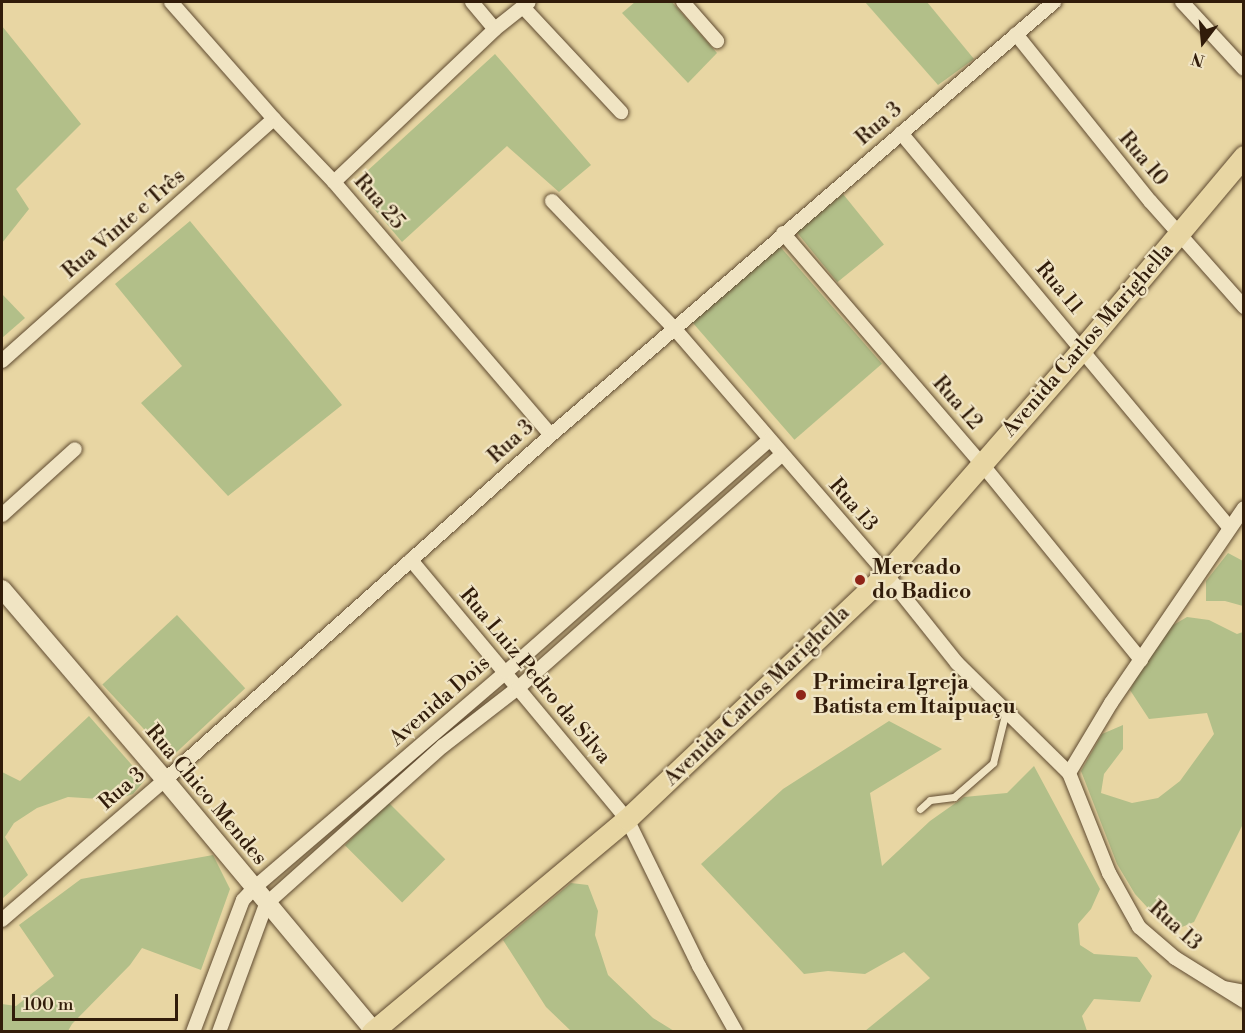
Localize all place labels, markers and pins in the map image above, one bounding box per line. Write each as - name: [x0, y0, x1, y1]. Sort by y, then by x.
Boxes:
- place label: Mercado do Badico: [872, 555, 971, 605]
- marker: Mercado do Badico: [853, 573, 867, 587]
- place label: Primeira Igreja Batista em Itaipuaçu: [813, 670, 1016, 720]
- marker: Primeira Igreja Batista em Itaipuaçu: [794, 688, 808, 702]

